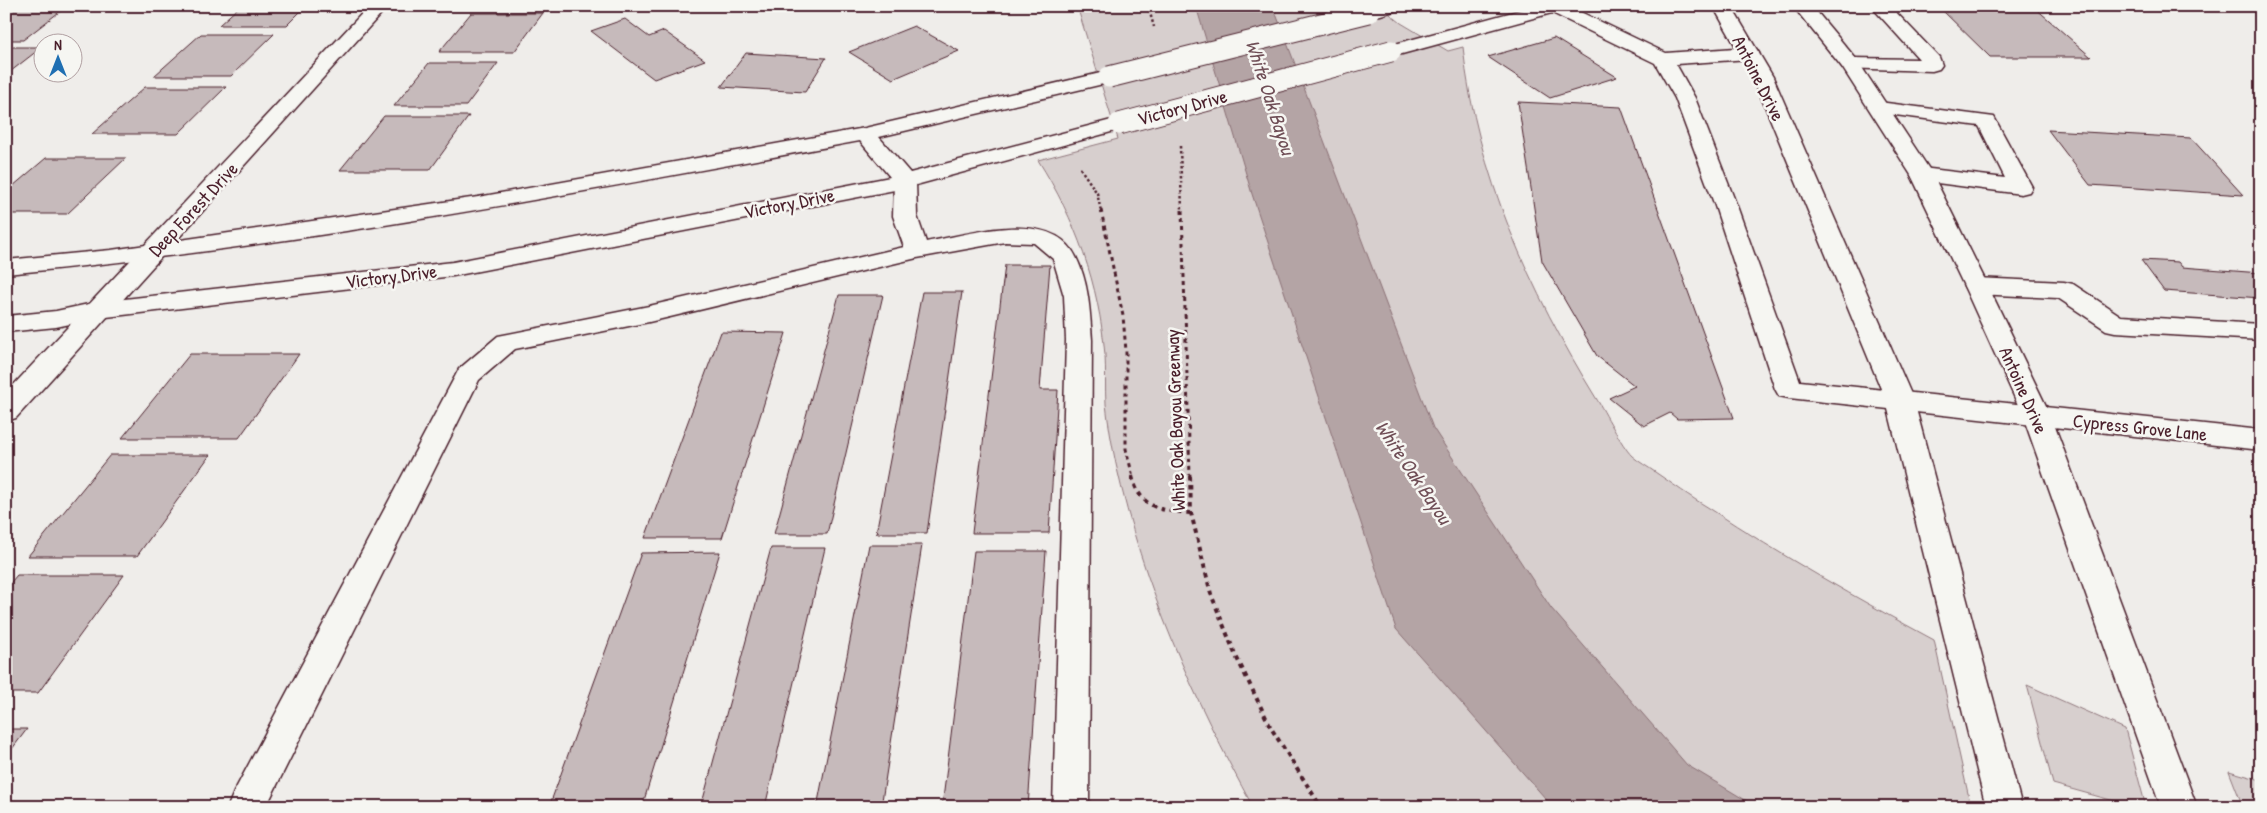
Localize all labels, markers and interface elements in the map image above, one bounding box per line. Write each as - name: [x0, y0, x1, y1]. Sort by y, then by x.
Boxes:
- street label: Antoine Drive: [1726, 31, 1792, 126]
- north arrow: [32, 32, 82, 82]
- text: N: [54, 35, 62, 54]
- water label: White Oak Bayou: [1239, 36, 1303, 160]
- street label: Victory Drive: [1134, 82, 1230, 131]
- street label: Deep Forest Drive: [142, 156, 244, 262]
- street label: Victory Drive: [741, 181, 837, 225]
- street label: Victory Drive: [344, 257, 439, 295]
- street label: White Oak Bayou Greenway: [1159, 329, 1191, 511]
- street label: Antoine Drive: [1993, 342, 2055, 438]
- street label: Cypress Grove Lane: [2072, 407, 2209, 447]
- water label: White Oak Bayou: [1369, 415, 1460, 531]

